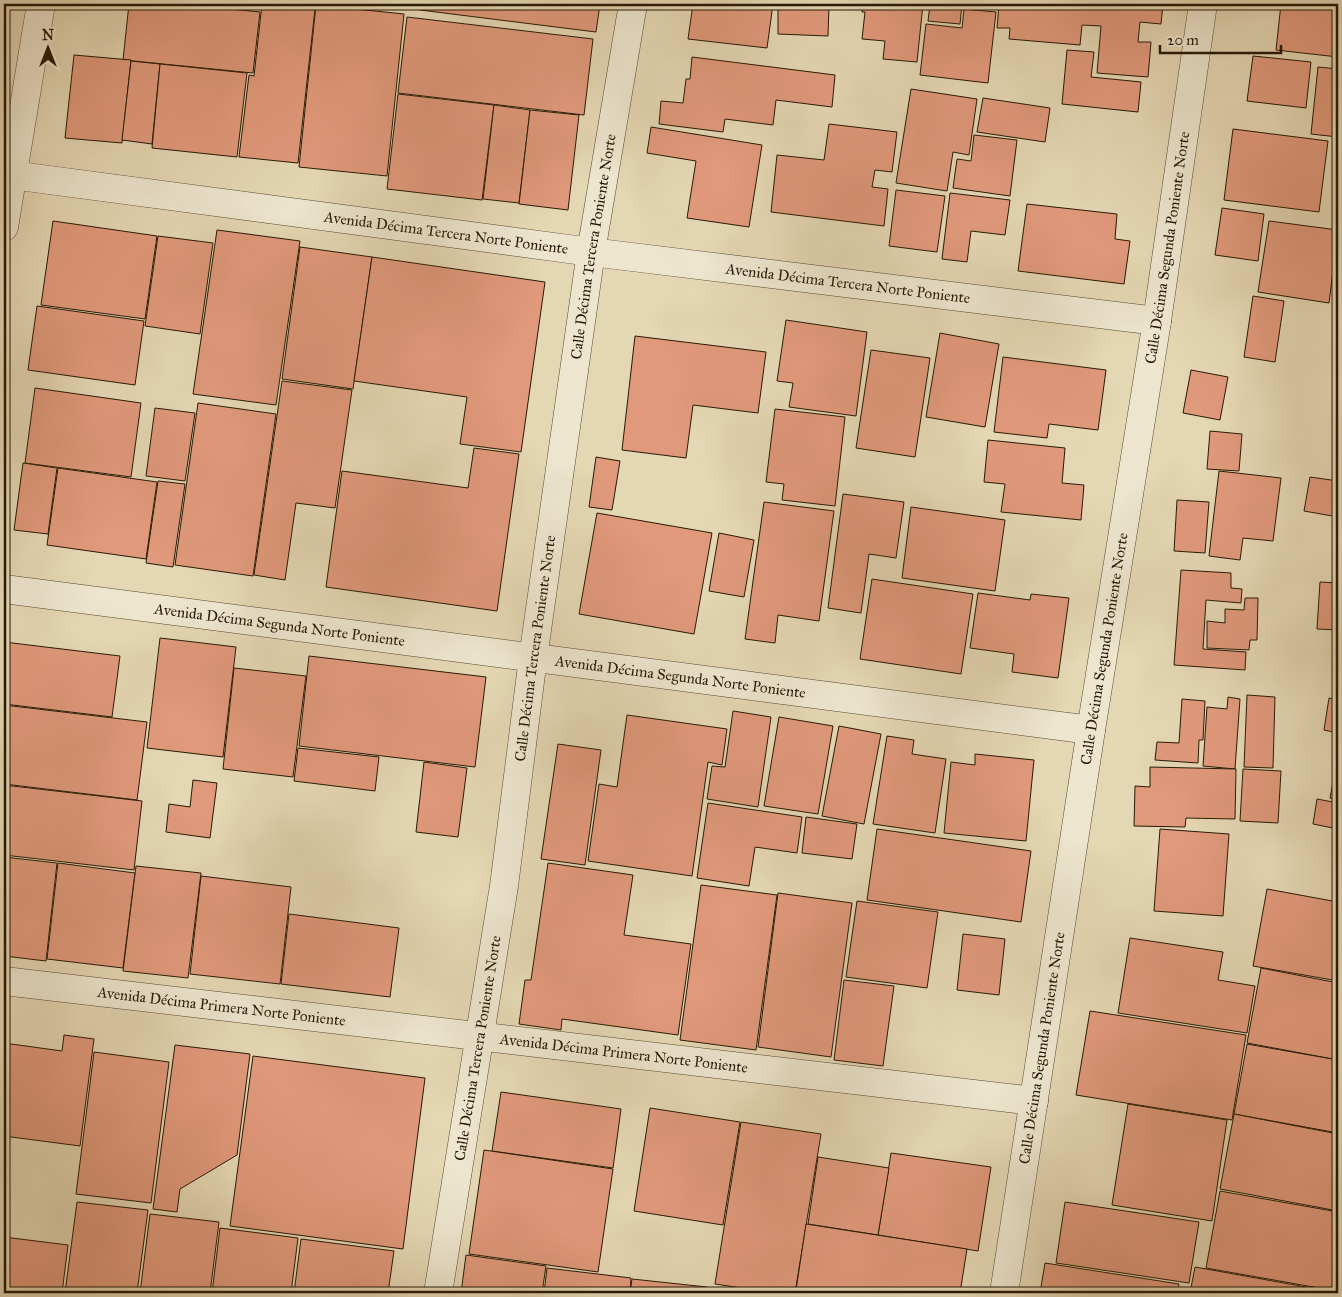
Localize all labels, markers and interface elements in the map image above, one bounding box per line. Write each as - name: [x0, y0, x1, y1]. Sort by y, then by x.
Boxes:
- north arrow: [22, 22, 72, 72]
- scale bar: [1160, 22, 1281, 54]
- text: N: [42, 27, 54, 44]
- text: 20 m: [1167, 31, 1199, 49]
- street label: Calle Décima Segunda Poniente Norte: [1141, 130, 1193, 365]
- street label: Calle Décima Tercera Poniente Norte: [567, 132, 620, 360]
- street label: Avenida Décima Tercera Norte Poniente: [322, 207, 569, 258]
- street label: Avenida Décima Tercera Norte Poniente: [724, 259, 971, 307]
- street label: Calle Décima Segunda Poniente Norte: [1077, 531, 1132, 766]
- street label: Calle Décima Tercera Poniente Norte: [511, 534, 559, 762]
- street label: Avenida Décima Segunda Norte Poniente: [152, 599, 406, 650]
- street label: Avenida Décima Segunda Norte Poniente: [553, 651, 807, 702]
- street label: Calle Décima Segunda Poniente Norte: [1015, 931, 1069, 1165]
- street label: Calle Décima Tercera Poniente Norte: [451, 934, 505, 1162]
- street label: Avenida Décima Primera Norte Poniente: [96, 983, 347, 1030]
- street label: Avenida Décima Primera Norte Poniente: [498, 1030, 749, 1077]

